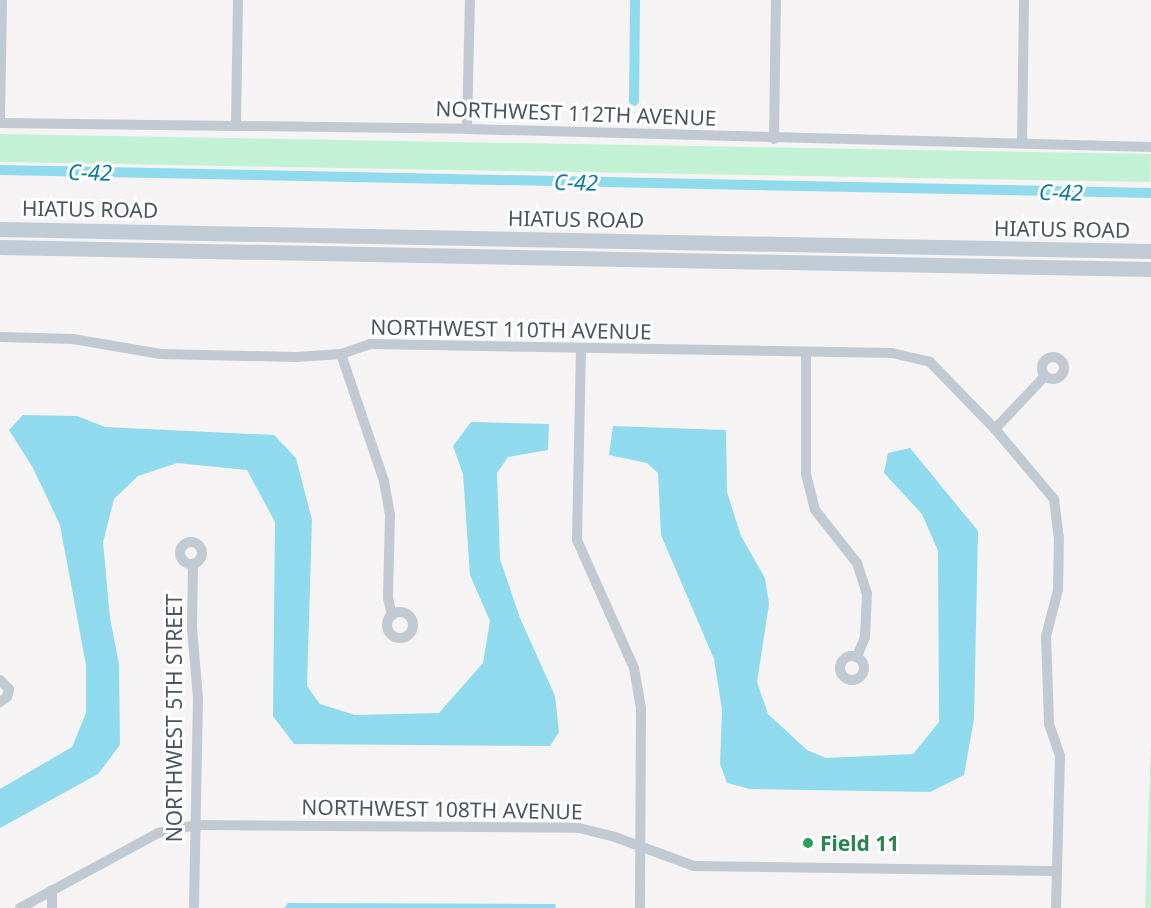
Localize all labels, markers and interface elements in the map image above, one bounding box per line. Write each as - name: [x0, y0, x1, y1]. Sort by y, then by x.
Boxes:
- street label: NORTHWEST 112TH AVENUE: [435, 96, 717, 130]
- water label: C-42: [68, 158, 112, 186]
- water label: C-42: [554, 168, 598, 196]
- water label: C-42: [1039, 178, 1083, 206]
- street label: HIATUS ROAD: [22, 195, 158, 223]
- street label: HIATUS ROAD: [508, 205, 644, 233]
- street label: HIATUS ROAD: [994, 215, 1130, 243]
- street label: NORTHWEST 110TH AVENUE: [370, 314, 652, 344]
- street label: NORTHWEST 5TH STREET: [161, 594, 187, 842]
- street label: NORTHWEST 108TH AVENUE: [301, 794, 583, 824]
- place label: Field 11: [820, 830, 899, 856]
- marker: Field 11: [801, 836, 815, 850]

